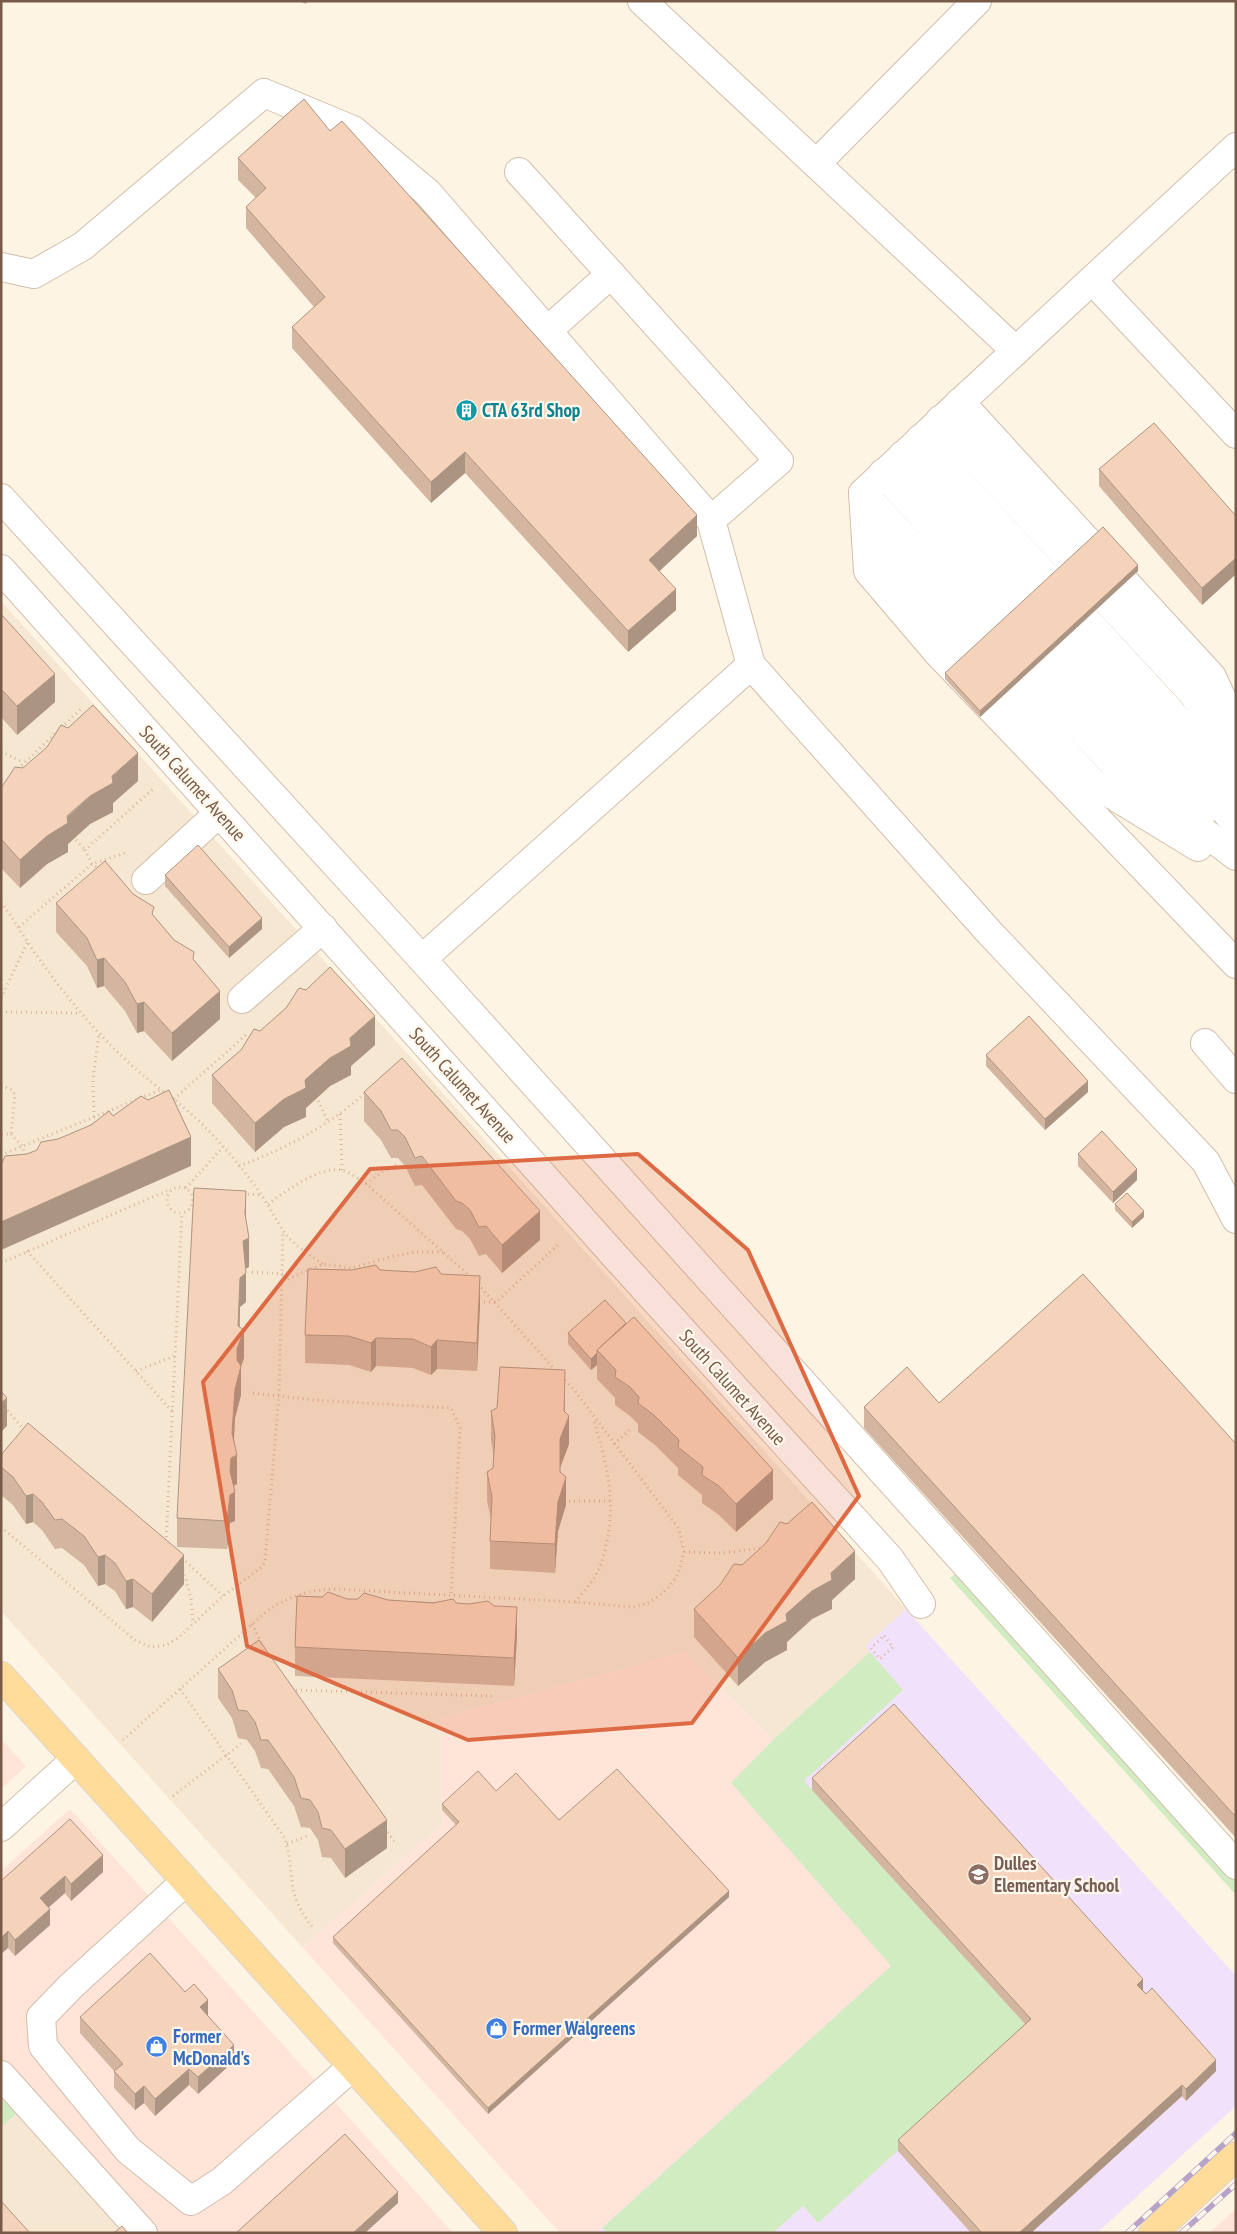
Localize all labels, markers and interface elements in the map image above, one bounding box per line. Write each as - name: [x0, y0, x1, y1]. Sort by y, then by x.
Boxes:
- building icon: CTA 63rd Shop: [454, 398, 478, 422]
- place label: CTA 63rd Shop: [482, 398, 581, 422]
- street label: South Calumet Avenue: [135, 720, 252, 846]
- street label: South Calumet Avenue: [405, 1022, 522, 1148]
- street label: South Calumet Avenue: [675, 1324, 792, 1450]
- place label: Dulles Elementary School: [994, 1851, 1119, 1897]
- school or university icon: Dulles Elementary School: [966, 1862, 990, 1886]
- shop icon: Former Walgreens: [485, 2016, 509, 2040]
- place label: Former Walgreens: [513, 2016, 636, 2040]
- place label: Former McDonald's: [173, 2024, 250, 2070]
- shop icon: Former McDonald's: [145, 2035, 169, 2059]

